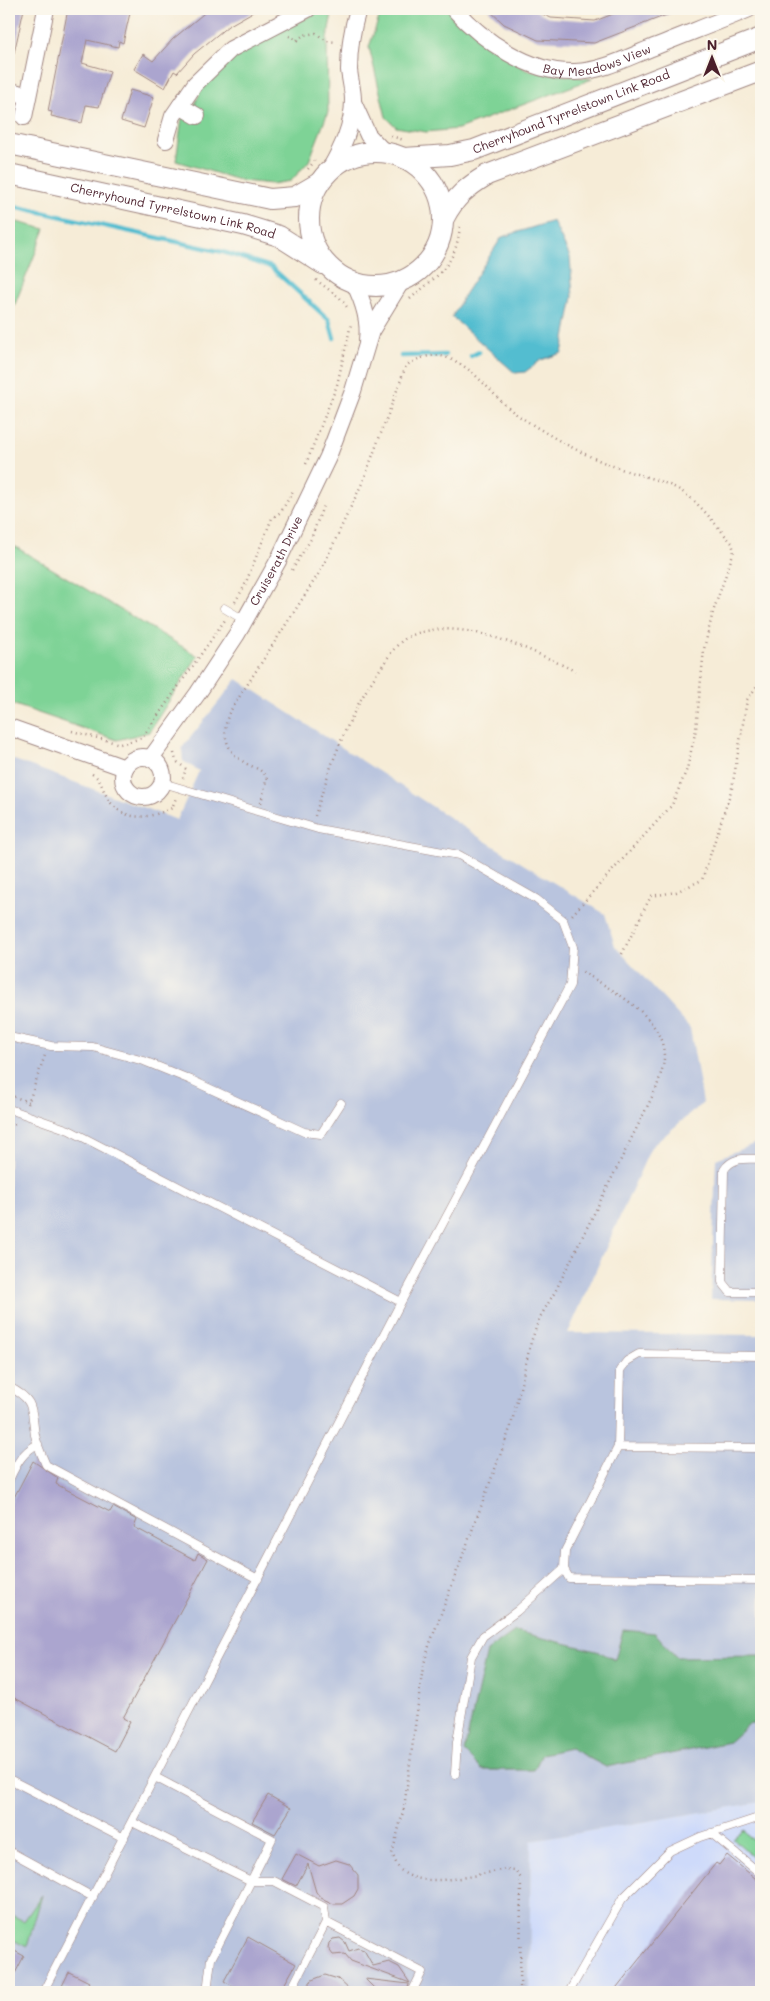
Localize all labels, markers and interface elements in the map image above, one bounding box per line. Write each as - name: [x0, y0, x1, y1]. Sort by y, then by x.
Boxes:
- north arrow: [688, 32, 738, 82]
- text: N: [707, 35, 717, 54]
- street label: Bay Meadows View: [542, 40, 653, 79]
- street label: Cherryhound Tyrrelstown Link Road: [470, 65, 672, 157]
- street label: Cherryhound Tyrrelstown Link Road: [69, 179, 278, 242]
- street label: Cruiserath Drive: [246, 513, 306, 608]

